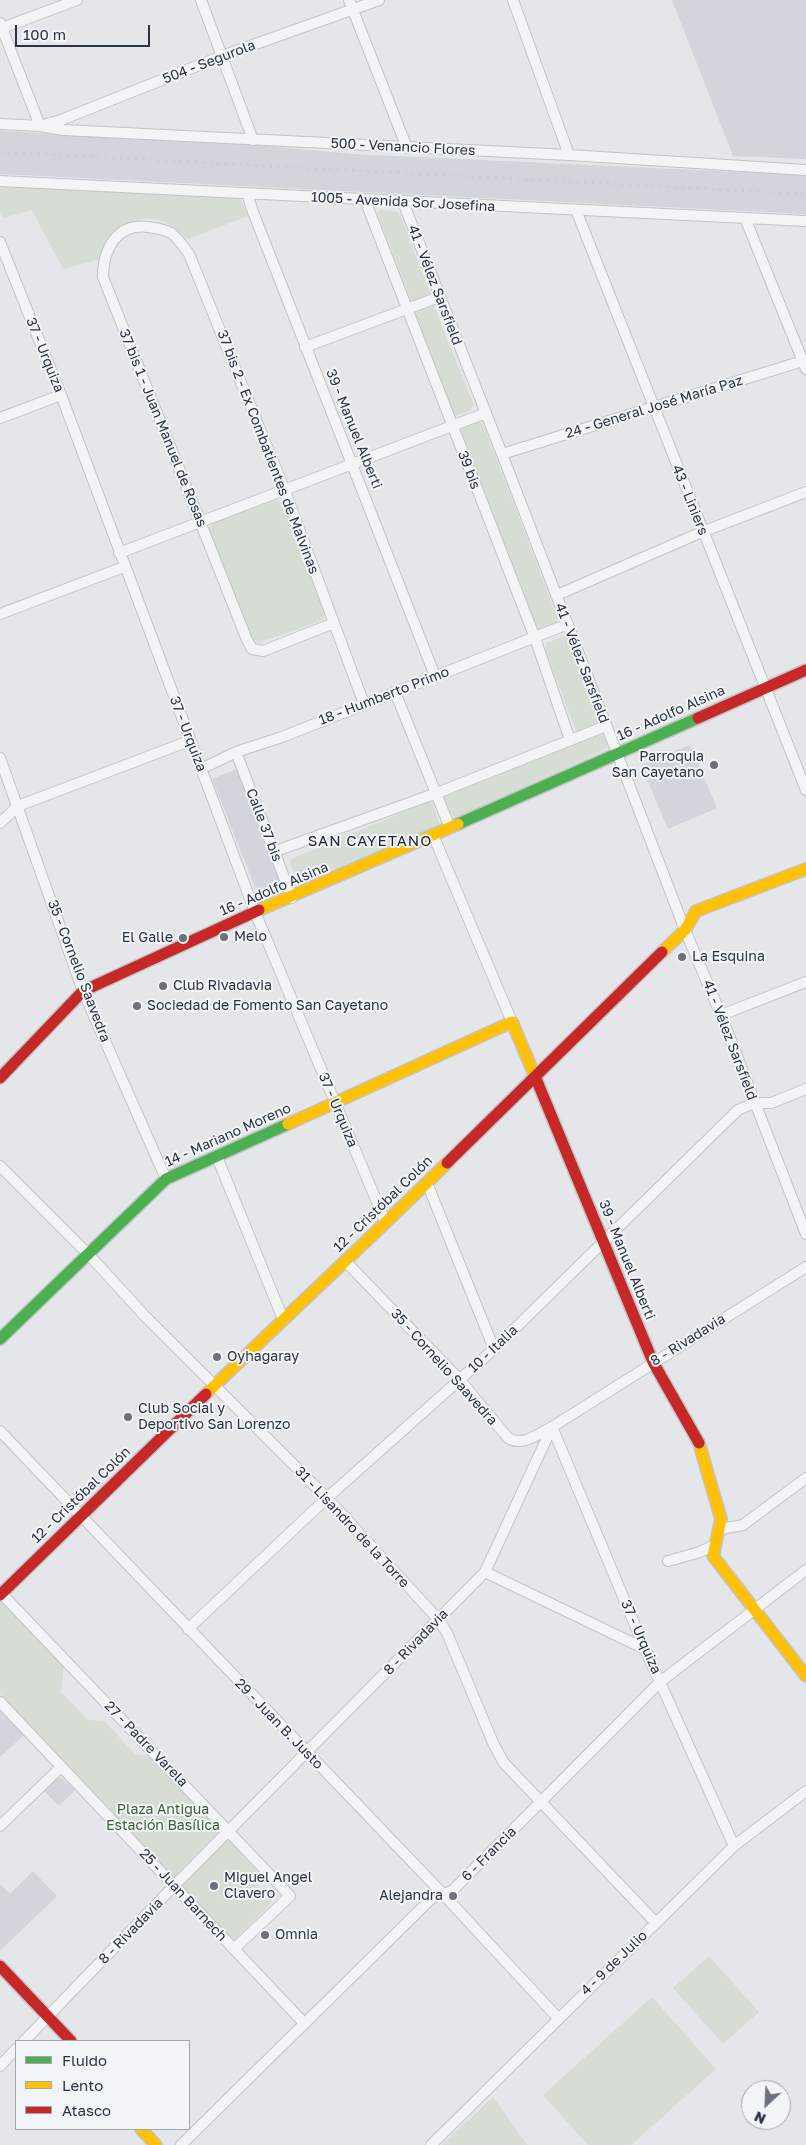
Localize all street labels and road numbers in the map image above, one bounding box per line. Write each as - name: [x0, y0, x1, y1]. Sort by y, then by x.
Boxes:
- street label: 504 - Segurola: [160, 37, 258, 87]
- street label: 500 - Venancio Flores: [330, 135, 476, 159]
- street label: 1005 - Avenida Sor Josefina: [310, 189, 496, 215]
- street label: 41 - Vélez Sarsfield: [404, 223, 466, 347]
- street label: 37 - Urquiza: [22, 315, 68, 395]
- street label: 37 bis 1 - Juan Manuel de Rosas: [116, 327, 210, 529]
- street label: 37 bis 2 - Ex Combatientes de Malvinas: [214, 328, 322, 576]
- street label: 39 - Manuel Alberti: [322, 367, 386, 491]
- street label: 24 - General José María Paz: [563, 372, 745, 442]
- street label: 39 bis: [454, 448, 484, 492]
- street label: 43 - Liniers: [668, 462, 712, 538]
- street label: 41 - Vélez Sarsfield: [551, 601, 613, 725]
- street label: 18 - Humberto Primo: [316, 663, 452, 729]
- street label: 16 - Adolfo Alsina: [615, 682, 727, 744]
- street label: 37 - Urquiza: [166, 694, 210, 774]
- street label: Calle 37 bis: [242, 786, 286, 864]
- street label: 16 - Adolfo Alsina: [217, 859, 331, 919]
- street label: 35 - Cornelio Saavedra: [44, 898, 114, 1044]
- street label: 41 - Vélez Sarsfield: [699, 978, 761, 1102]
- street label: 37 - Urquiza: [315, 1070, 361, 1150]
- street label: 14 - Mariano Moreno: [162, 1100, 294, 1170]
- street label: 12 - Cristóbal Colón: [330, 1152, 436, 1256]
- street label: 39 - Manuel Alberti: [595, 1198, 659, 1322]
- street label: 35 - Cornelio Saavedra: [387, 1305, 501, 1429]
- street label: 8 - Rivadavia: [647, 1310, 729, 1370]
- street label: 10 - Italia: [465, 1322, 521, 1376]
- street label: 12 - Cristóbal Colón: [28, 1443, 134, 1547]
- street label: 31 - Lisandro de la Torre: [291, 1463, 413, 1591]
- street label: 37 - Urquiza: [617, 1597, 665, 1677]
- street label: 8 - Rivadavia: [380, 1606, 452, 1678]
- street label: 29 - Juan B. Justo: [231, 1675, 327, 1773]
- street label: 27 - Padre Varela: [101, 1698, 191, 1790]
- street label: 6 - Francia: [458, 1823, 520, 1885]
- street label: 25 - Juan Barnech: [136, 1845, 230, 1945]
- street label: 8 - Rivadavia: [95, 1895, 167, 1967]
- street label: 4 - 9 de Julio: [577, 1927, 651, 1999]

